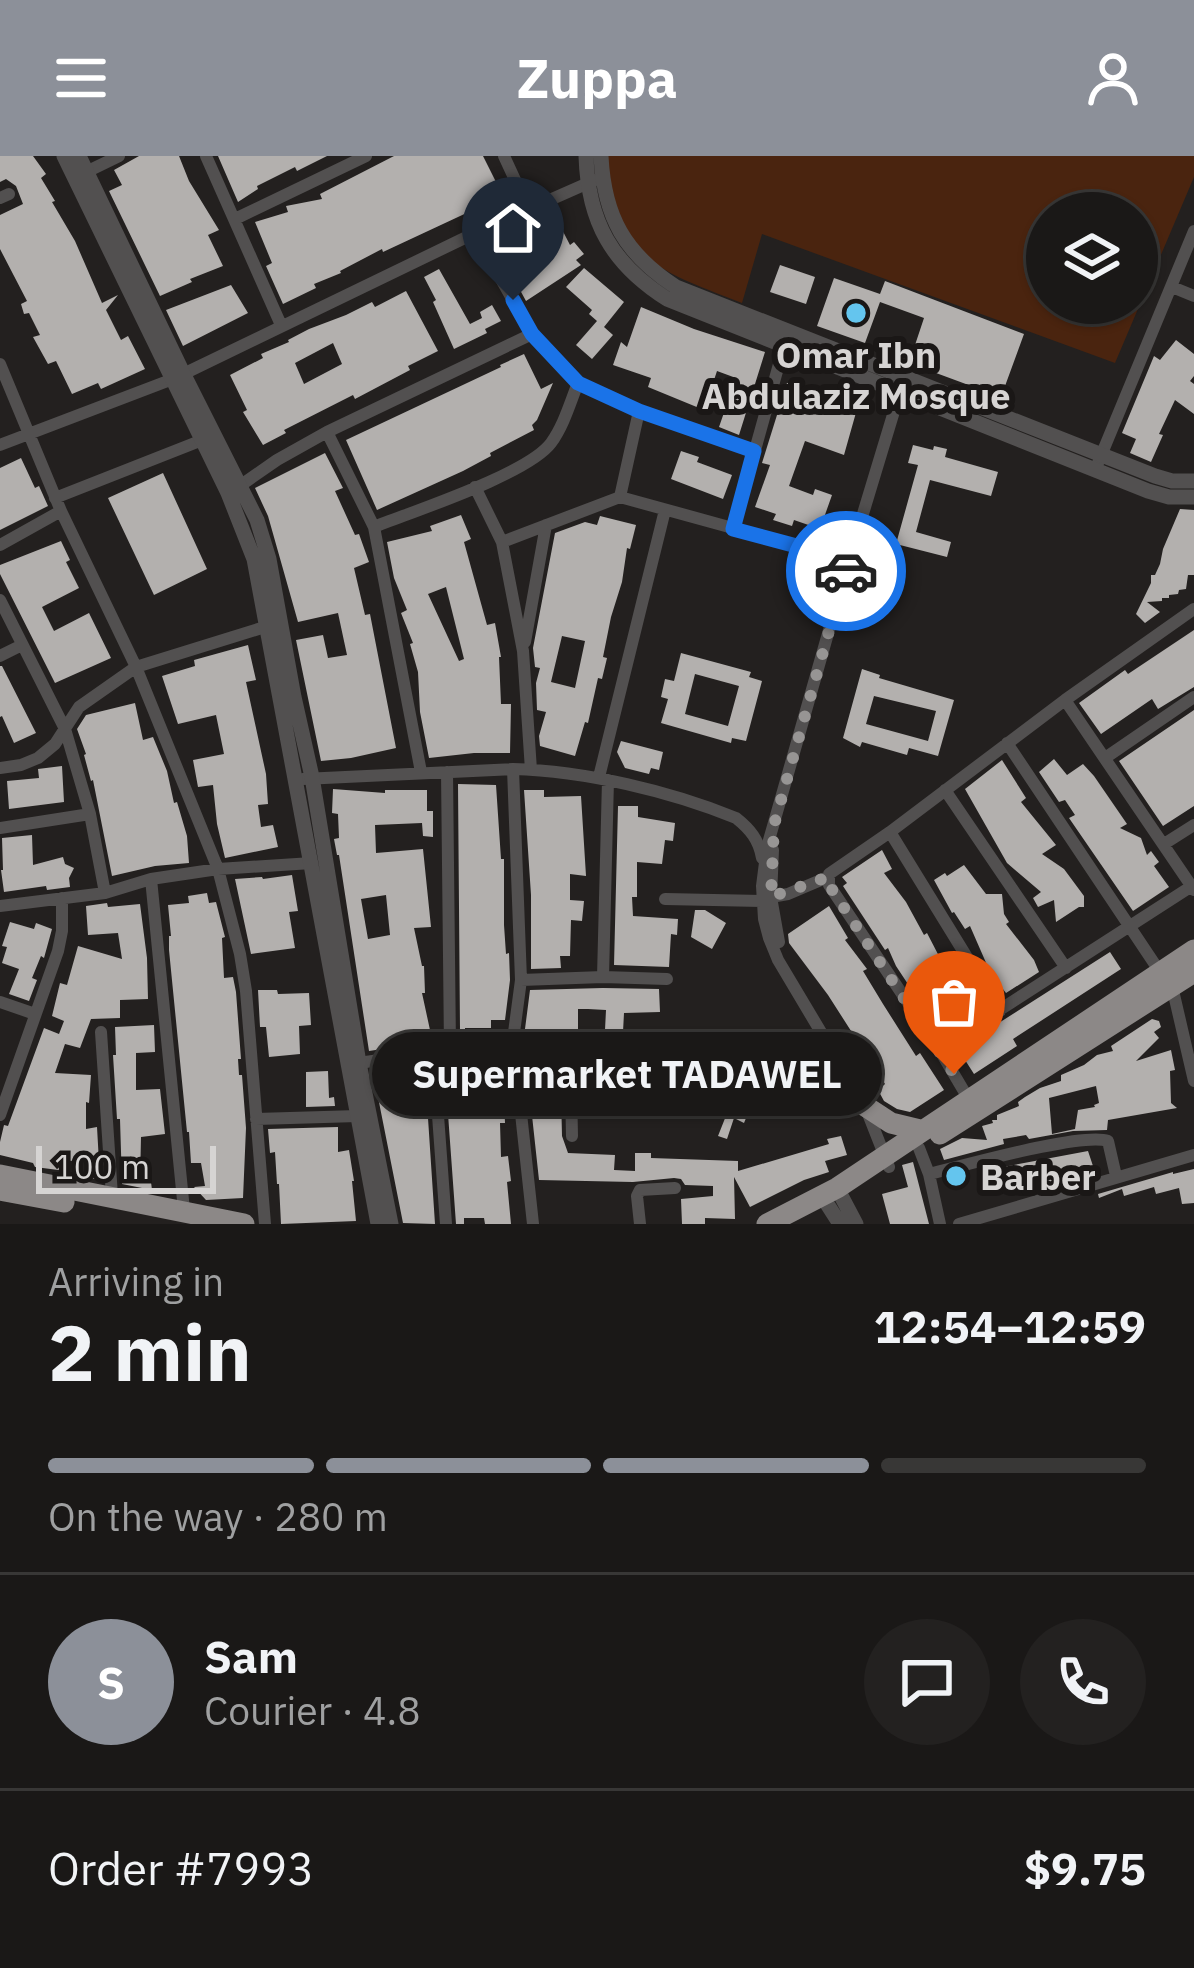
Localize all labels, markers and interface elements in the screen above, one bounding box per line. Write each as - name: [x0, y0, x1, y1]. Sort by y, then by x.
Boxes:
- text: Zuppa: [516, 43, 678, 113]
- icon: menu: [48, 45, 114, 111]
- icon: person: [1080, 45, 1146, 111]
- pin: [462, 177, 564, 300]
- map controls: [1026, 192, 1158, 324]
- button: layers: [1026, 192, 1158, 324]
- icon: home: [480, 195, 546, 261]
- marker: Omar Ibn Abdulaziz Mosque: [843, 300, 869, 326]
- place label: Omar Ibn Abdulaziz Mosque: [702, 331, 1010, 419]
- courier: [786, 511, 906, 631]
- icon: car: [813, 538, 879, 604]
- pin: [903, 951, 1005, 1074]
- icon: bag: [921, 969, 987, 1035]
- callout: Supermarket TADAWEL: [372, 1032, 882, 1116]
- text: Supermarket TADAWEL: [412, 1048, 842, 1099]
- scale bar: [36, 1140, 216, 1193]
- text: 100 m: [54, 1145, 150, 1188]
- place label: Barber: [980, 1153, 1096, 1200]
- marker: Barber: [943, 1163, 969, 1189]
- text: Arriving in: [48, 1256, 224, 1307]
- text: 12:54–12:59: [874, 1297, 1146, 1355]
- text: 2 min: [48, 1301, 252, 1402]
- text: On the way · 280 m: [48, 1491, 388, 1542]
- button: chat: [864, 1619, 990, 1745]
- button: phone: [1020, 1619, 1146, 1745]
- text: Sam: [204, 1627, 298, 1685]
- text: S: [97, 1653, 125, 1711]
- text: Courier · 4.8: [204, 1685, 421, 1736]
- text: Order #7993: [48, 1839, 314, 1897]
- text: $9.75: [1024, 1839, 1146, 1897]

